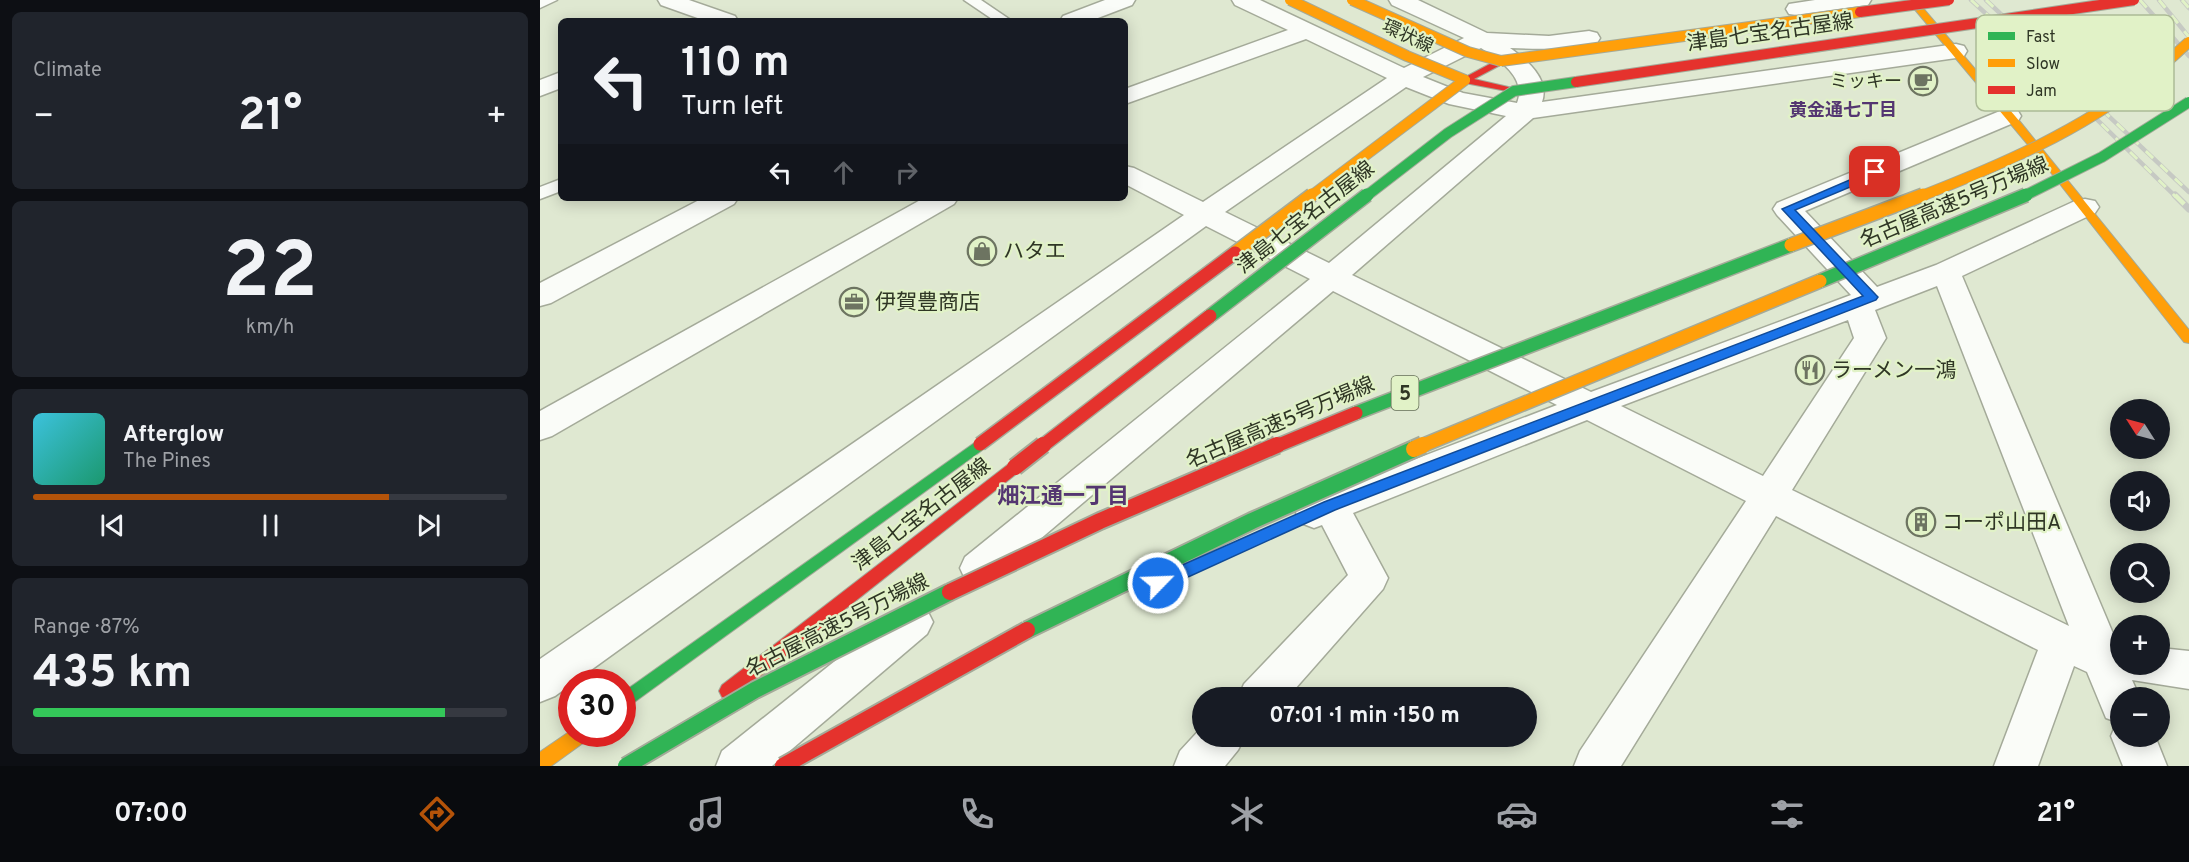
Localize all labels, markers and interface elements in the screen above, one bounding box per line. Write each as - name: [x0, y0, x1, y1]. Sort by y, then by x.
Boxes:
- street label: 津島七宝名古屋線: [1685, 8, 1855, 59]
- legend: [1976, 15, 2174, 111]
- street label: 環状線: [1378, 16, 1437, 59]
- text: Fast: [2026, 28, 2056, 48]
- text: 110 m: [681, 38, 790, 91]
- icon: left: [582, 42, 660, 120]
- text: Slow: [2026, 55, 2060, 75]
- text: Climate: [33, 58, 102, 84]
- cafe icon: ミッキー: [1907, 65, 1939, 97]
- place label: ミッキー: [1830, 71, 1902, 94]
- text: Jam: [2026, 82, 2057, 102]
- text: 21°: [238, 89, 302, 146]
- text: Turn left: [681, 90, 783, 124]
- text: −: [33, 97, 54, 139]
- text: +: [486, 97, 507, 139]
- district label: 黄金通七丁目: [1789, 100, 1897, 123]
- pin: [1849, 146, 1900, 197]
- street label: 名古屋高速5号万場線: [1856, 151, 2053, 255]
- icon: arrive: [1858, 155, 1891, 188]
- icon: left: [764, 156, 797, 189]
- icon: ahead: [827, 156, 860, 189]
- icon: right: [890, 156, 923, 189]
- street label: 津島七宝名古屋線: [1231, 156, 1380, 281]
- text: 22: [222, 226, 318, 325]
- shop icon: ハタエ: [966, 235, 998, 267]
- place label: ハタエ: [1003, 239, 1066, 266]
- office icon: 伊賀豊商店: [838, 286, 870, 318]
- place label: 伊賀豊商店: [875, 290, 980, 317]
- text: km/h: [246, 315, 294, 341]
- restaurant icon: ラーメン一鴻: [1794, 354, 1826, 386]
- place label: ラーメン一鴻: [1831, 358, 1956, 385]
- street label: 名古屋高速5号万場線: [1182, 371, 1379, 475]
- road number: 5: [1392, 376, 1418, 410]
- north arrow: [2110, 399, 2170, 459]
- map controls: [2110, 399, 2170, 747]
- text: Afterglow: [123, 422, 224, 449]
- text: The Pines: [123, 449, 211, 475]
- street label: 津島七宝名古屋線: [847, 453, 996, 578]
- button: sound: [2110, 471, 2170, 531]
- district label: 畑江通一丁目: [997, 484, 1129, 511]
- building icon: コーポ山田A: [1905, 506, 1937, 538]
- icon: previous: [96, 509, 129, 542]
- icon: pause: [254, 509, 287, 542]
- icon: next: [412, 509, 445, 542]
- place label: コーポ山田A: [1942, 510, 2061, 537]
- button: search: [2110, 543, 2170, 603]
- position arrow: [1126, 551, 1190, 615]
- street label: 名古屋高速5号万場線: [742, 568, 934, 684]
- text: Range · 87%: [33, 615, 140, 641]
- button: +: [2110, 615, 2170, 675]
- text: 435 km: [33, 646, 192, 703]
- speed limit sign: 30: [558, 669, 636, 747]
- button: −: [2110, 687, 2170, 747]
- text: 07:01 · 1 min · 150 m: [1269, 703, 1460, 730]
- icon: directions: [416, 793, 458, 835]
- icon: music: [686, 793, 728, 835]
- icon: phone: [956, 793, 998, 835]
- icon: climate: [1226, 793, 1268, 835]
- icon: car: [1496, 793, 1538, 835]
- icon: filters: [1766, 793, 1808, 835]
- text: 07:00: [114, 797, 188, 831]
- text: 21°: [2036, 797, 2075, 831]

